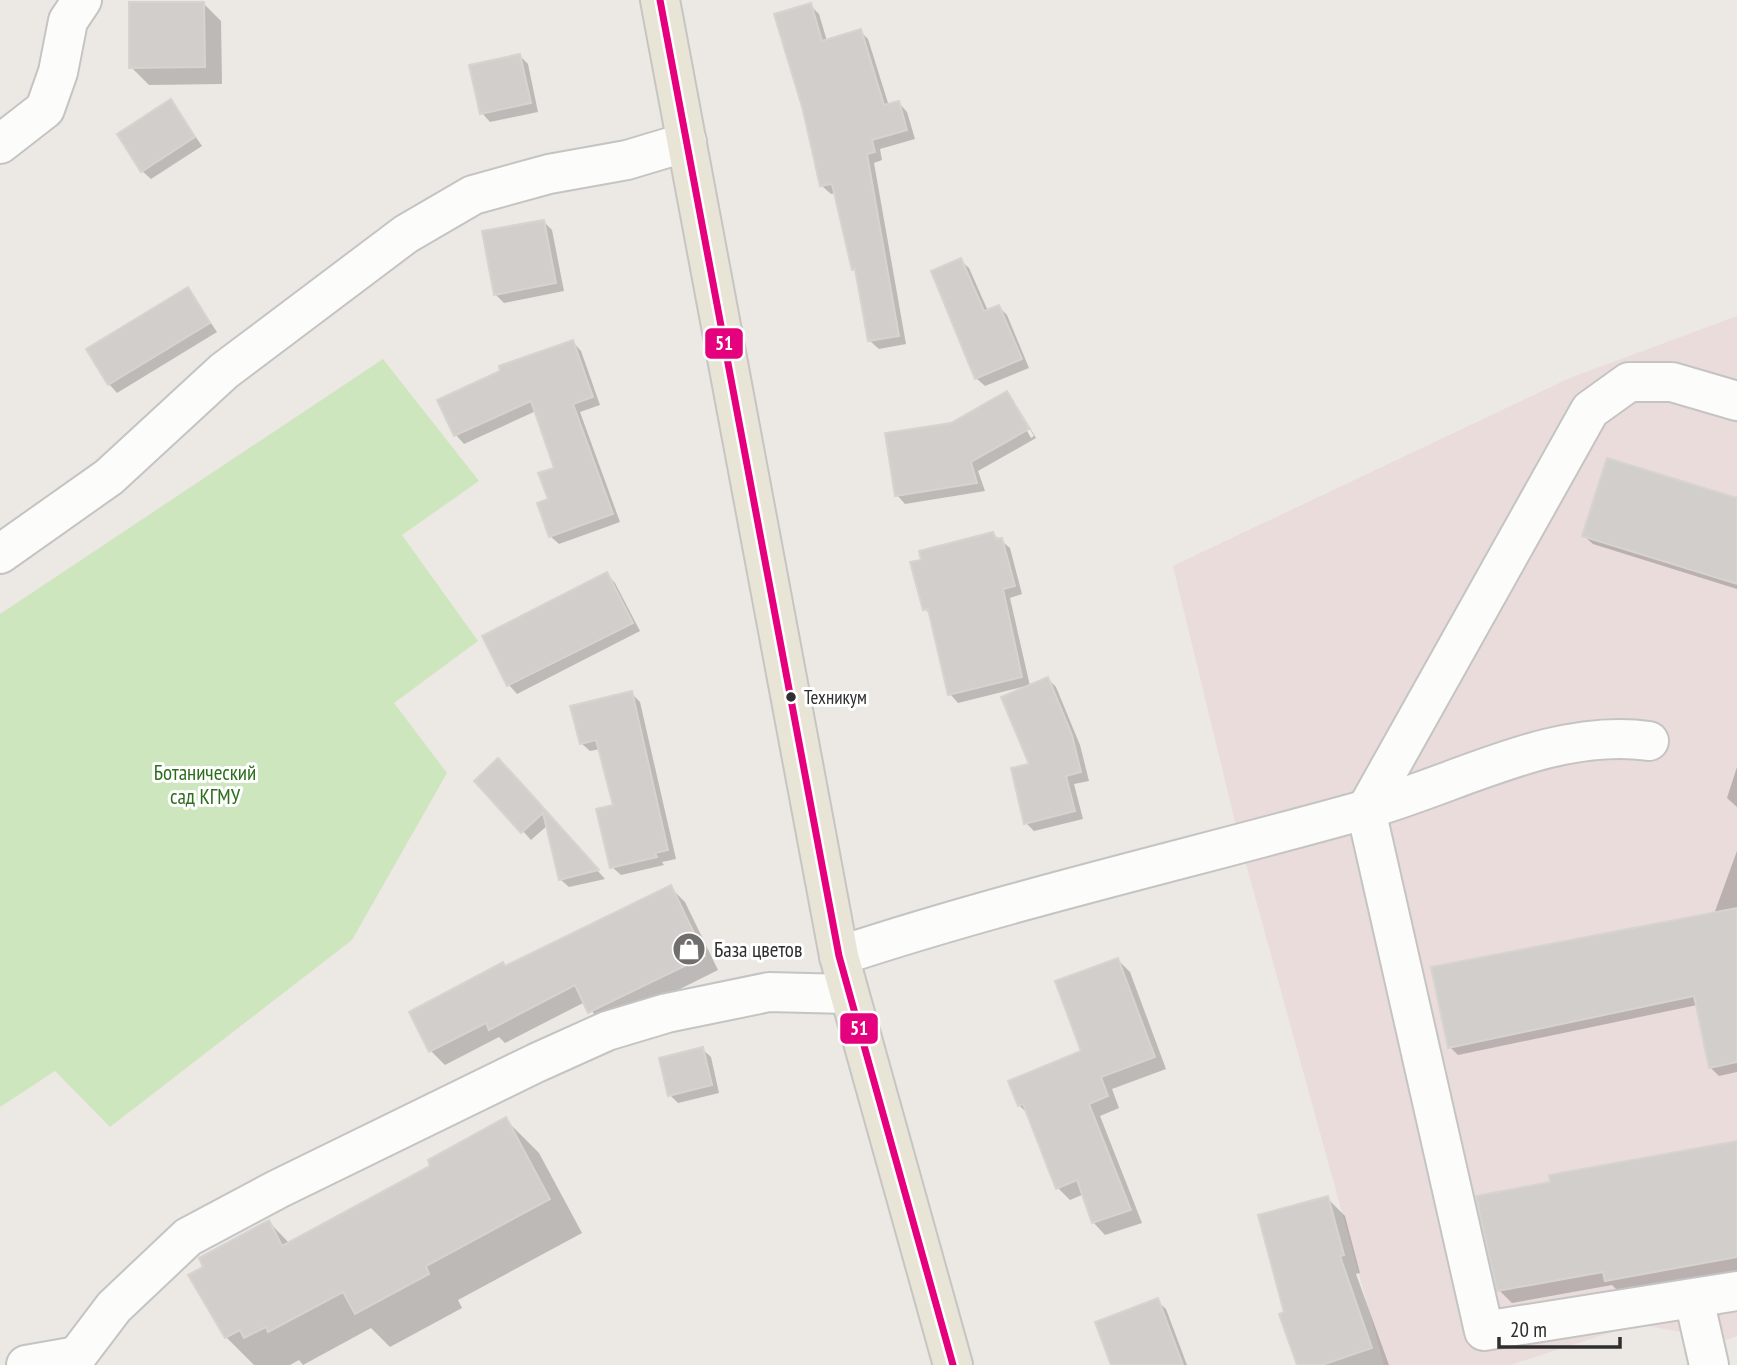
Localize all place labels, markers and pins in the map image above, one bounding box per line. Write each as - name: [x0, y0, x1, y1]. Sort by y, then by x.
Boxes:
- place label: Техникум: [804, 685, 867, 709]
- marker: Техникум: [784, 690, 798, 704]
- shop icon: База цветов: [670, 930, 708, 968]
- place label: База цветов: [714, 936, 802, 963]

